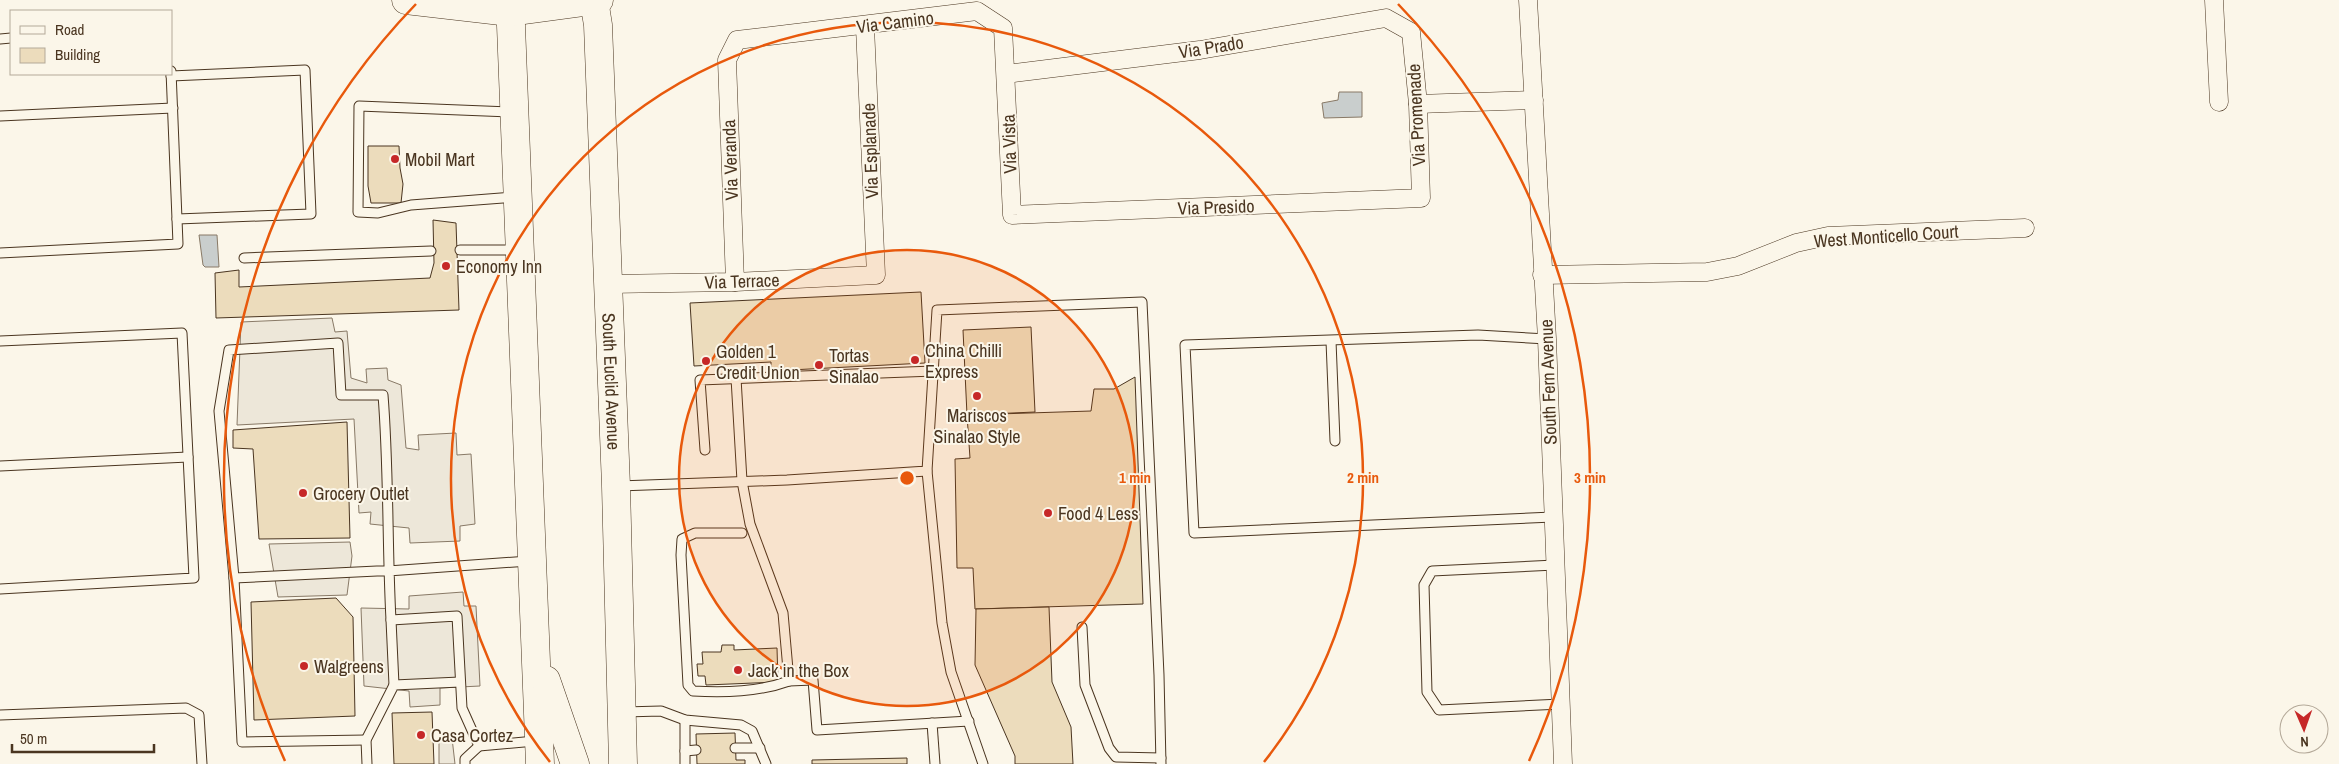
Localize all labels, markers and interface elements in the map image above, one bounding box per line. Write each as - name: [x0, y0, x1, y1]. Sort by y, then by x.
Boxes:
- street label: Via Camino: [855, 5, 935, 39]
- legend: [10, 10, 172, 75]
- text: Road: [55, 19, 84, 40]
- street label: Via Prado: [1177, 30, 1245, 64]
- text: Building: [55, 44, 100, 65]
- street label: Via Promenade: [1401, 63, 1431, 167]
- street label: Via Esplanade: [856, 103, 884, 199]
- street label: Via Vista: [995, 114, 1023, 174]
- street label: Via Veranda: [716, 119, 744, 201]
- place label: Mobil Mart: [405, 147, 475, 172]
- marker: Mobil Mart: [389, 153, 401, 165]
- street label: Via Presido: [1177, 193, 1255, 221]
- street label: West Monticello Court: [1813, 218, 1959, 254]
- place label: Economy Inn: [456, 254, 542, 279]
- marker: Economy Inn: [440, 260, 452, 272]
- street label: Via Terrace: [704, 267, 780, 295]
- street label: South Euclid Avenue: [597, 312, 627, 450]
- street label: South Fern Avenue: [1533, 319, 1563, 445]
- place label: China Chilli Express: [925, 338, 1002, 384]
- place label: Golden 1 Credit Union: [716, 339, 800, 385]
- place label: Tortas Sinalao: [829, 343, 879, 389]
- marker: China Chilli Express: [909, 354, 921, 366]
- marker: Golden 1 Credit Union: [700, 355, 712, 367]
- marker: Tortas Sinalao: [813, 359, 825, 371]
- marker: Mariscos Sinalao Style: [971, 390, 983, 402]
- place label: Mariscos Sinalao Style: [934, 403, 1020, 449]
- text: 1 min: [1119, 467, 1151, 488]
- text: 2 min: [1347, 467, 1379, 488]
- text: 3 min: [1574, 467, 1606, 488]
- centre of rings: [898, 469, 916, 487]
- place label: Grocery Outlet: [313, 481, 409, 506]
- marker: Grocery Outlet: [297, 487, 309, 499]
- place label: Food 4 Less: [1058, 501, 1139, 526]
- marker: Food 4 Less: [1042, 507, 1054, 519]
- place label: Walgreens: [314, 654, 384, 679]
- place label: Jack in the Box: [748, 658, 850, 683]
- marker: Walgreens: [298, 660, 310, 672]
- marker: Jack in the Box: [732, 664, 744, 676]
- north arrow: [2279, 704, 2329, 754]
- scale bar: [12, 722, 155, 754]
- place label: Casa Cortez: [431, 723, 513, 748]
- text: 50 m: [20, 728, 47, 749]
- marker: Casa Cortez: [415, 729, 427, 741]
- text: N: [2300, 733, 2309, 751]

